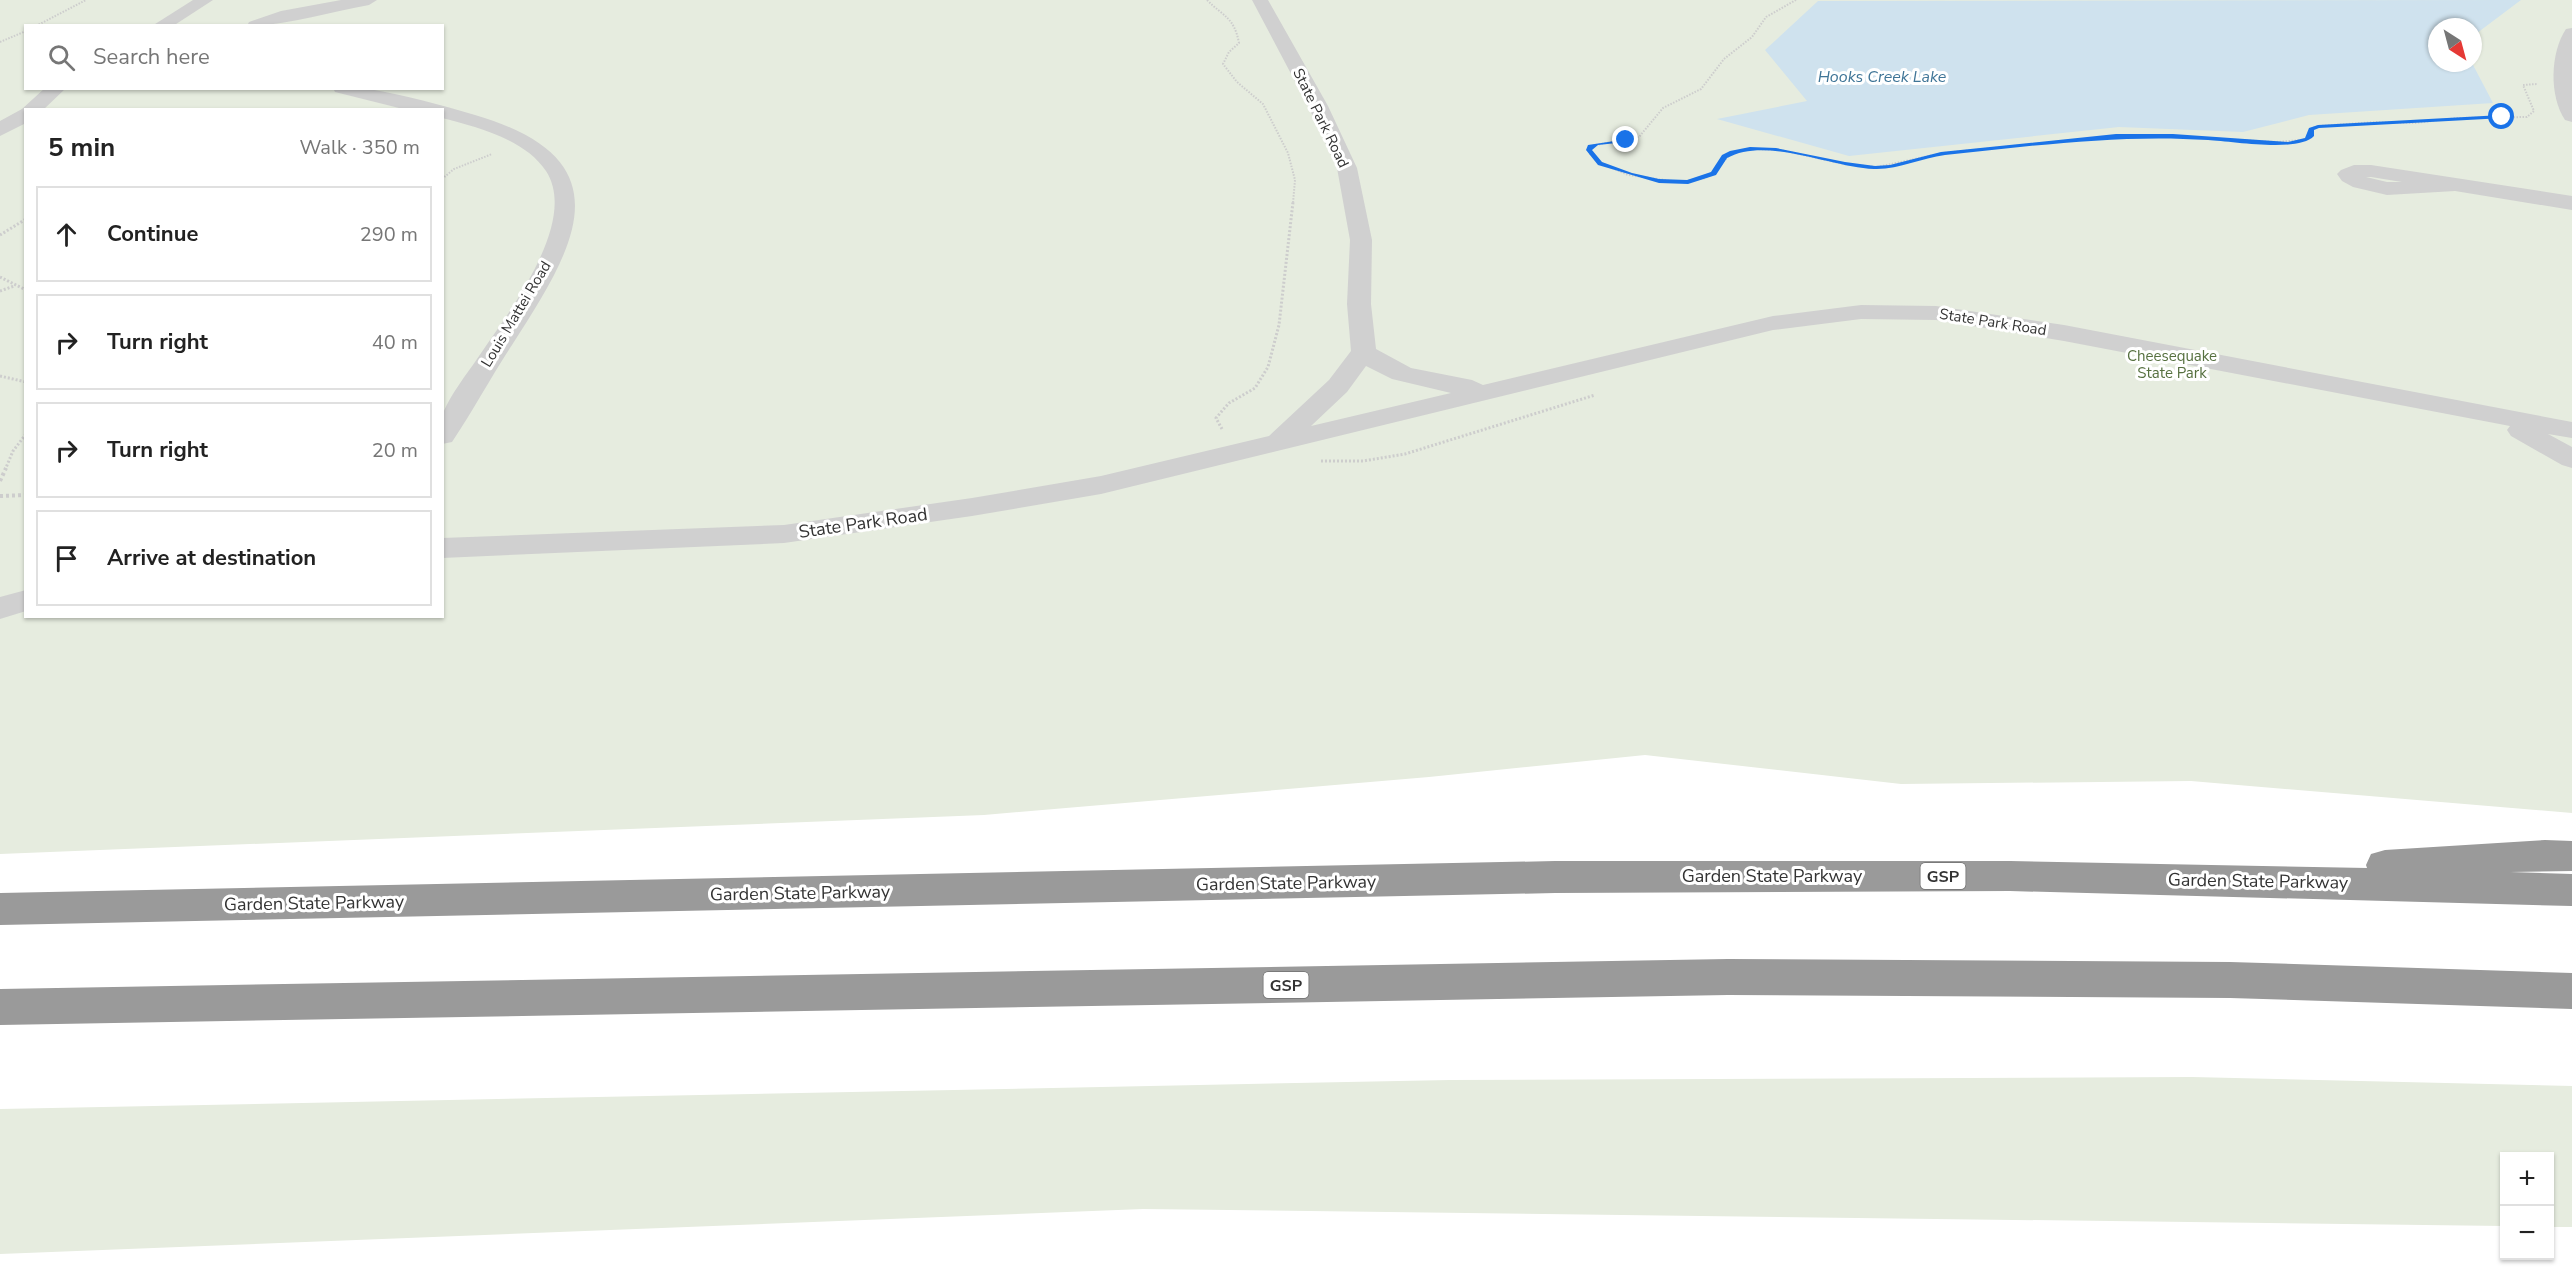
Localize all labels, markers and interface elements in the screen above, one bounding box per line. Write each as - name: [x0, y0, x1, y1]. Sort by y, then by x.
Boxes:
- north arrow: [2428, 18, 2482, 72]
- search box: [24, 24, 444, 90]
- icon: search: [45, 41, 78, 74]
- text: Search here: [93, 42, 210, 72]
- street label: State Park Road: [1288, 65, 1354, 171]
- water label: Hooks Creek Lake: [1818, 66, 1947, 88]
- route start: [2488, 103, 2514, 129]
- route end: [1612, 126, 1638, 152]
- text: 5 min: [48, 130, 115, 165]
- text: Walk · 350 m: [300, 134, 420, 161]
- icon: ahead: [50, 218, 83, 251]
- text: Continue: [107, 219, 198, 249]
- text: 290 m: [360, 221, 418, 248]
- street label: Louis Mattei Road: [476, 257, 556, 371]
- street label: State Park Road: [1938, 304, 2048, 340]
- icon: right: [50, 326, 83, 359]
- text: Turn right: [107, 327, 208, 357]
- text: 40 m: [372, 329, 418, 356]
- park label: Cheesequake State Park: [2127, 346, 2217, 383]
- icon: right: [50, 434, 83, 467]
- text: Turn right: [107, 435, 208, 465]
- text: 20 m: [372, 437, 418, 464]
- street label: State Park Road: [797, 502, 929, 544]
- icon: arrive: [50, 542, 83, 575]
- text: Arrive at destination: [107, 543, 316, 573]
- road number: GSP: [1920, 863, 1966, 889]
- street label: Garden State Parkway: [1682, 864, 1863, 888]
- street label: Garden State Parkway: [2168, 867, 2349, 895]
- street label: Garden State Parkway: [1196, 869, 1377, 897]
- street label: Garden State Parkway: [710, 879, 891, 907]
- street label: Garden State Parkway: [224, 889, 405, 917]
- road number: GSP: [1264, 972, 1308, 998]
- map controls: [2500, 1152, 2554, 1260]
- button: +: [2500, 1152, 2554, 1206]
- button: −: [2500, 1206, 2554, 1260]

